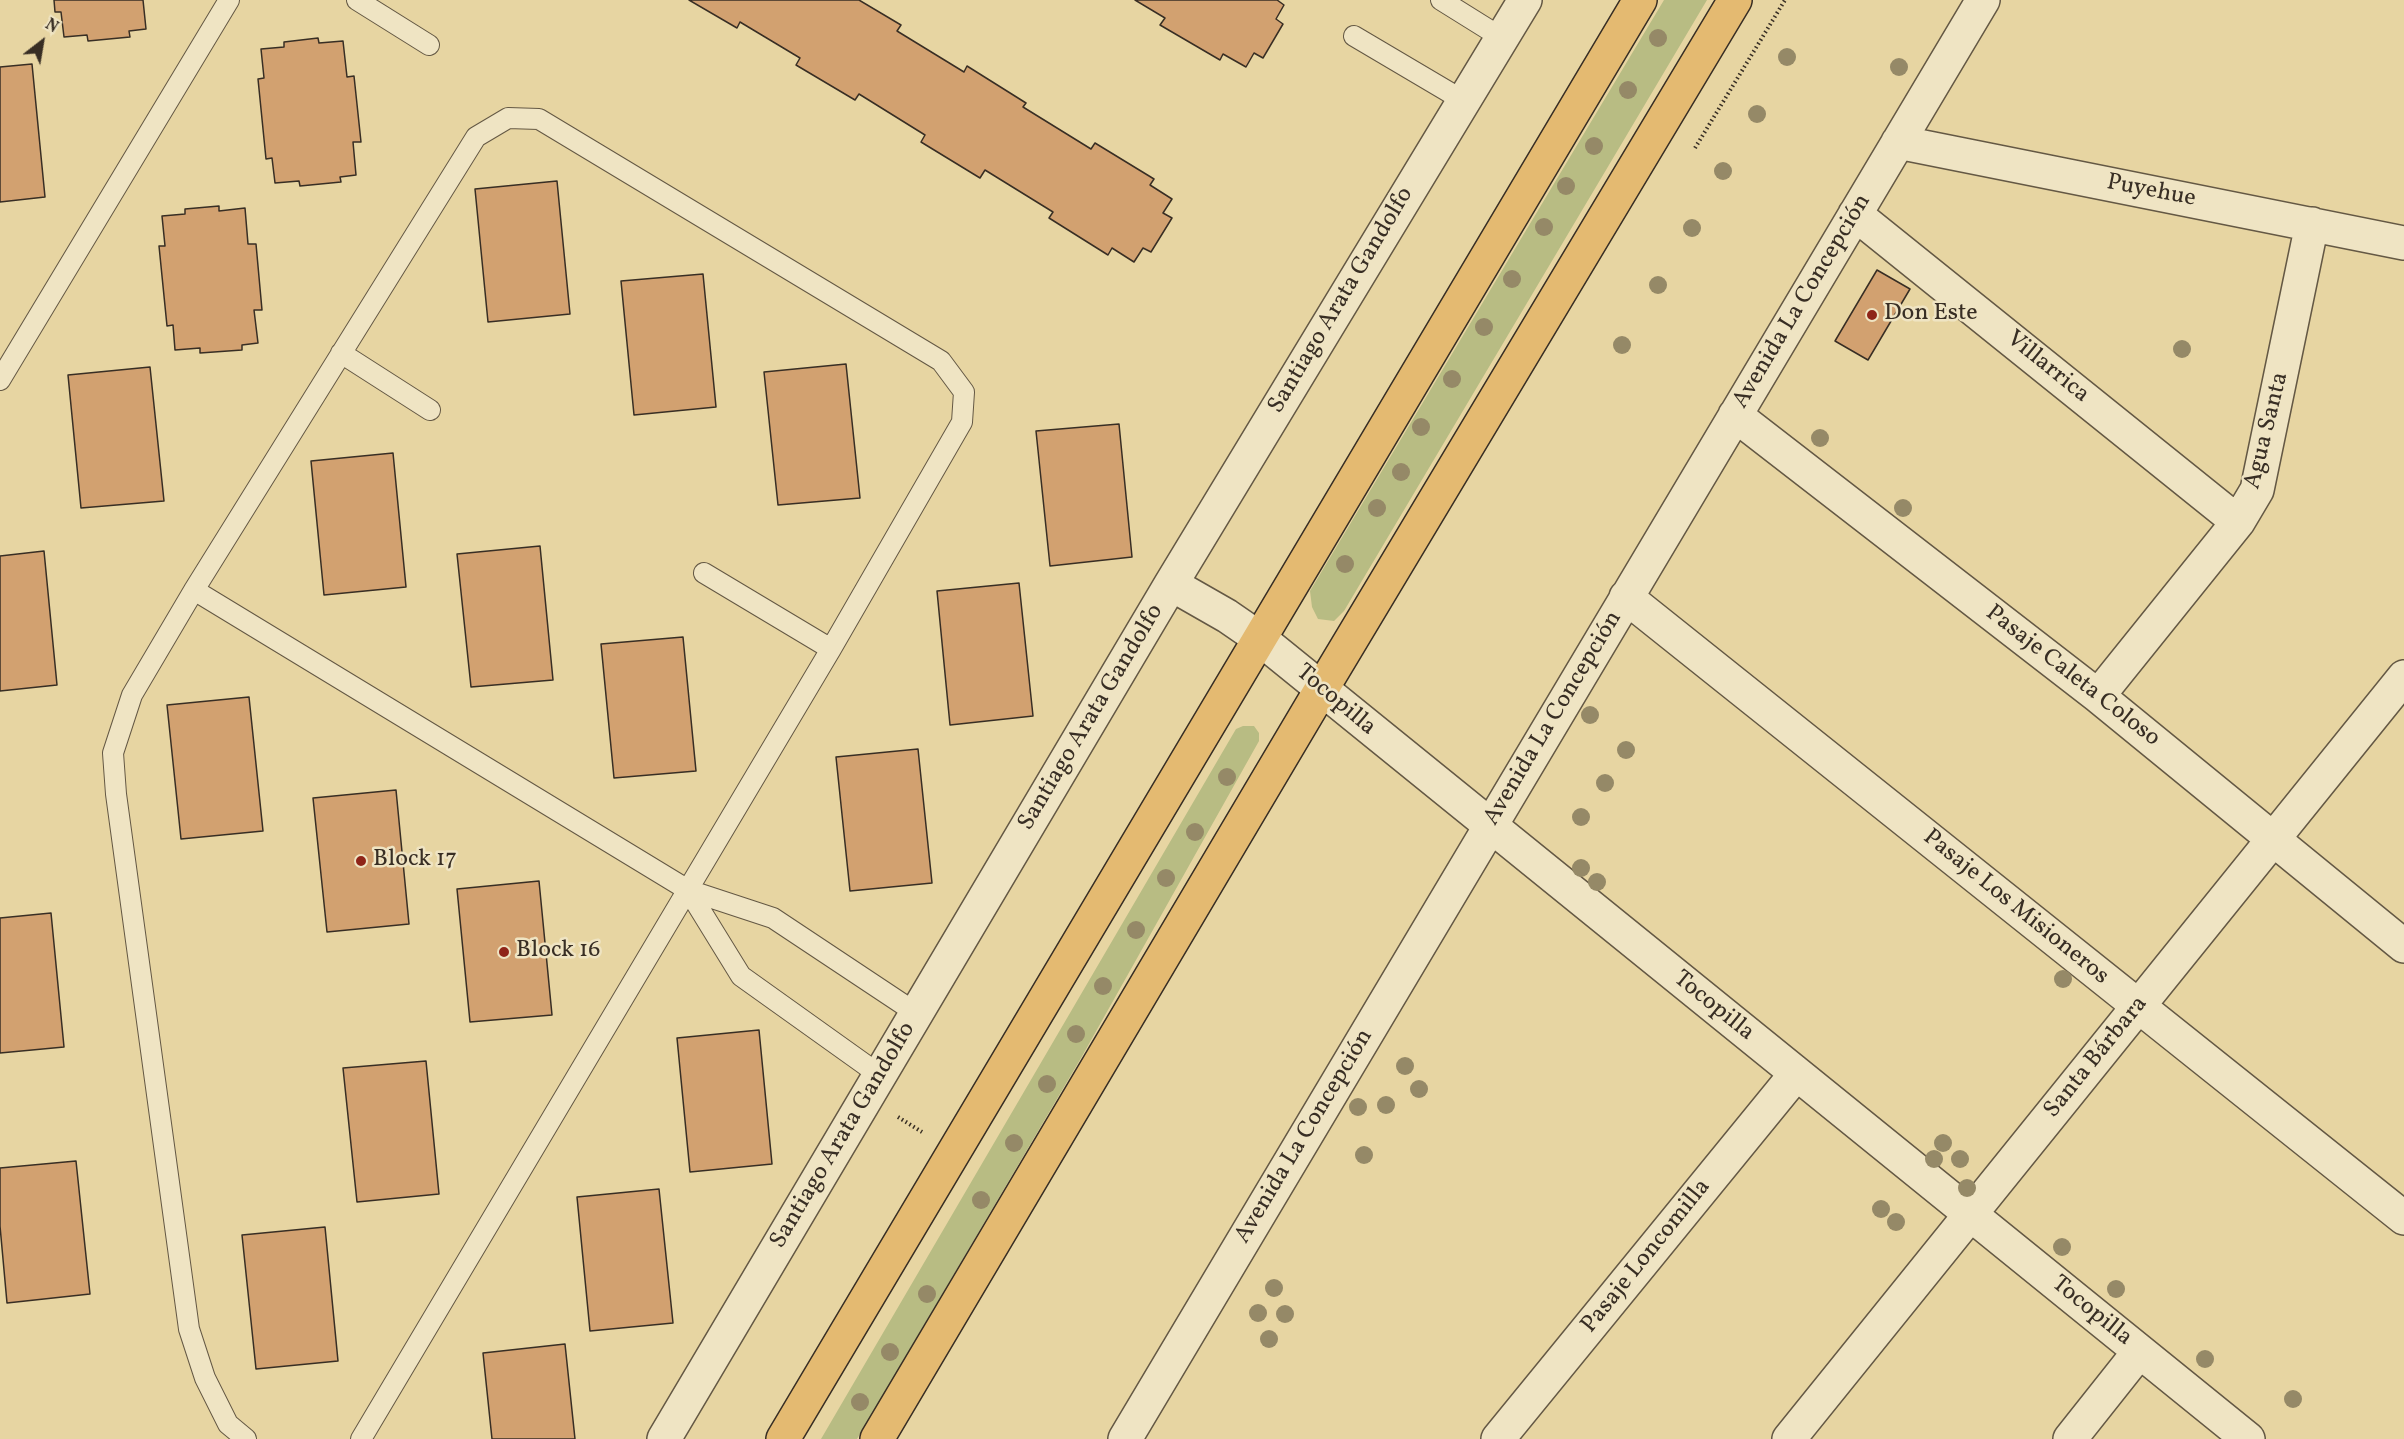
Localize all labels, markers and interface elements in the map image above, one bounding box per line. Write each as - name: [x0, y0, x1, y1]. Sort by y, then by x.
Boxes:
- north arrow: [12, 12, 72, 72]
- text: N: [41, 14, 62, 39]
- street label: Puyehue: [2104, 169, 2198, 215]
- street label: Santiago Arata Gandolfo: [1263, 183, 1421, 419]
- street label: Avenida La Concepción: [1728, 190, 1878, 414]
- place label: Don Este: [1884, 301, 1978, 329]
- marker: Don Este: [1865, 308, 1879, 322]
- street label: Villarrica: [2000, 326, 2094, 410]
- street label: Agua Santa: [2240, 370, 2296, 492]
- street label: Santiago Arata Gandolfo: [1013, 600, 1171, 836]
- street label: Pasaje Caleta Coloso: [1979, 600, 2165, 754]
- street label: Avenida La Concepción: [1479, 607, 1629, 831]
- street label: Tocopilla: [1289, 659, 1381, 743]
- street label: Pasaje Los Misioneros: [1916, 824, 2114, 992]
- place label: Block 17: [373, 847, 457, 875]
- marker: Block 17: [354, 854, 368, 868]
- place label: Block 16: [516, 938, 600, 966]
- marker: Block 16: [497, 945, 511, 959]
- street label: Tocopilla: [1667, 966, 1759, 1048]
- street label: Santa Bárbara: [2039, 991, 2155, 1125]
- street label: Santiago Arata Gandolfo: [765, 1018, 923, 1254]
- street label: Avenida La Concepción: [1230, 1025, 1380, 1249]
- street label: Pasaje Loncomilla: [1576, 1174, 1718, 1340]
- street label: Tocopilla: [2045, 1271, 2137, 1353]

